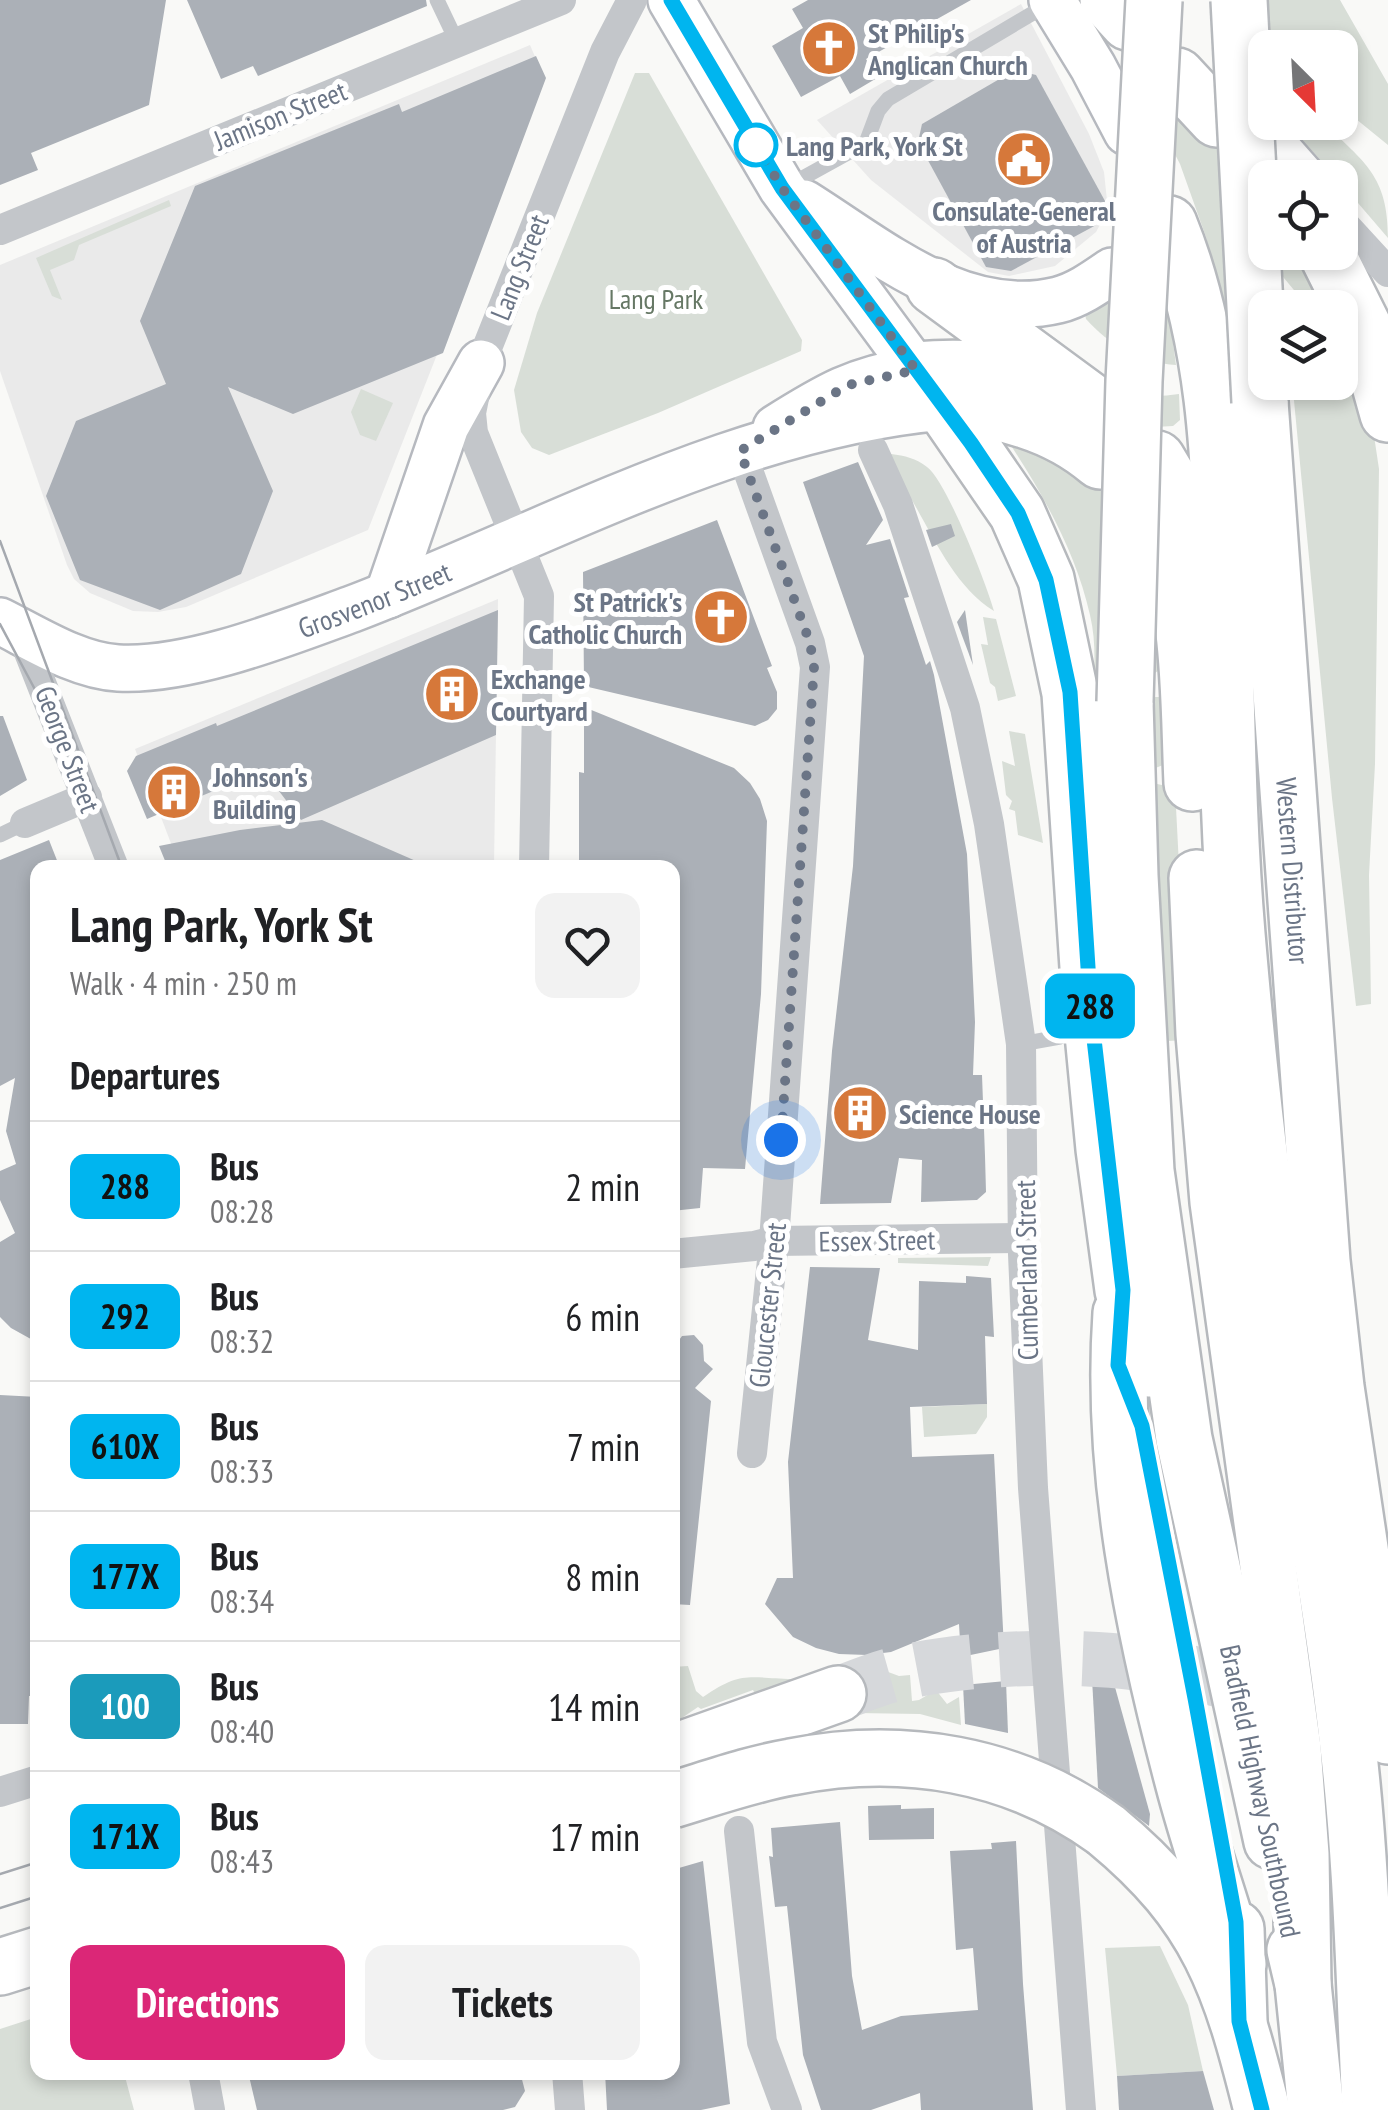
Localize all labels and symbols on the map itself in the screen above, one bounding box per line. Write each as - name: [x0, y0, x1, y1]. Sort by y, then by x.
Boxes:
- place label: St Philip's Anglican Church: [867, 14, 1028, 83]
- church icon: St Philip's Anglican Church: [799, 18, 859, 78]
- north arrow: [1248, 30, 1358, 140]
- street label: Jamison Street: [207, 72, 352, 159]
- marker: Lang Park, York St: [735, 124, 777, 166]
- place label: Lang Park, York St: [786, 127, 963, 164]
- public building icon: Consulate-General of Austria: [994, 129, 1054, 189]
- place label: Consulate-General of Austria: [932, 192, 1116, 261]
- street label: Lang Street: [481, 208, 557, 325]
- park label: Lang Park: [609, 280, 703, 317]
- street label: Grosvenor Street: [293, 552, 457, 646]
- place label: St Patrick's Catholic Church: [529, 583, 682, 652]
- church icon: St Patrick's Catholic Church: [691, 587, 751, 647]
- place label: Exchange Courtyard: [491, 660, 588, 729]
- building icon: Exchange Courtyard: [422, 664, 482, 724]
- street label: George Street: [27, 681, 109, 818]
- place label: Johnson's Building: [212, 758, 308, 827]
- building icon: Johnson's Building: [144, 762, 204, 822]
- street label: Western Distributor: [1269, 776, 1319, 966]
- line badge: 288: [1032, 974, 1148, 1038]
- building icon: Science House: [830, 1083, 890, 1143]
- place label: Science House: [899, 1095, 1041, 1132]
- your location: [756, 1115, 806, 1165]
- street label: Cumberland Street: [1006, 1179, 1046, 1360]
- street label: Gloucester Street: [740, 1220, 794, 1389]
- street label: Essex Street: [818, 1220, 936, 1260]
- street label: Bradfield Highway Southbound: [1212, 1641, 1310, 1941]

